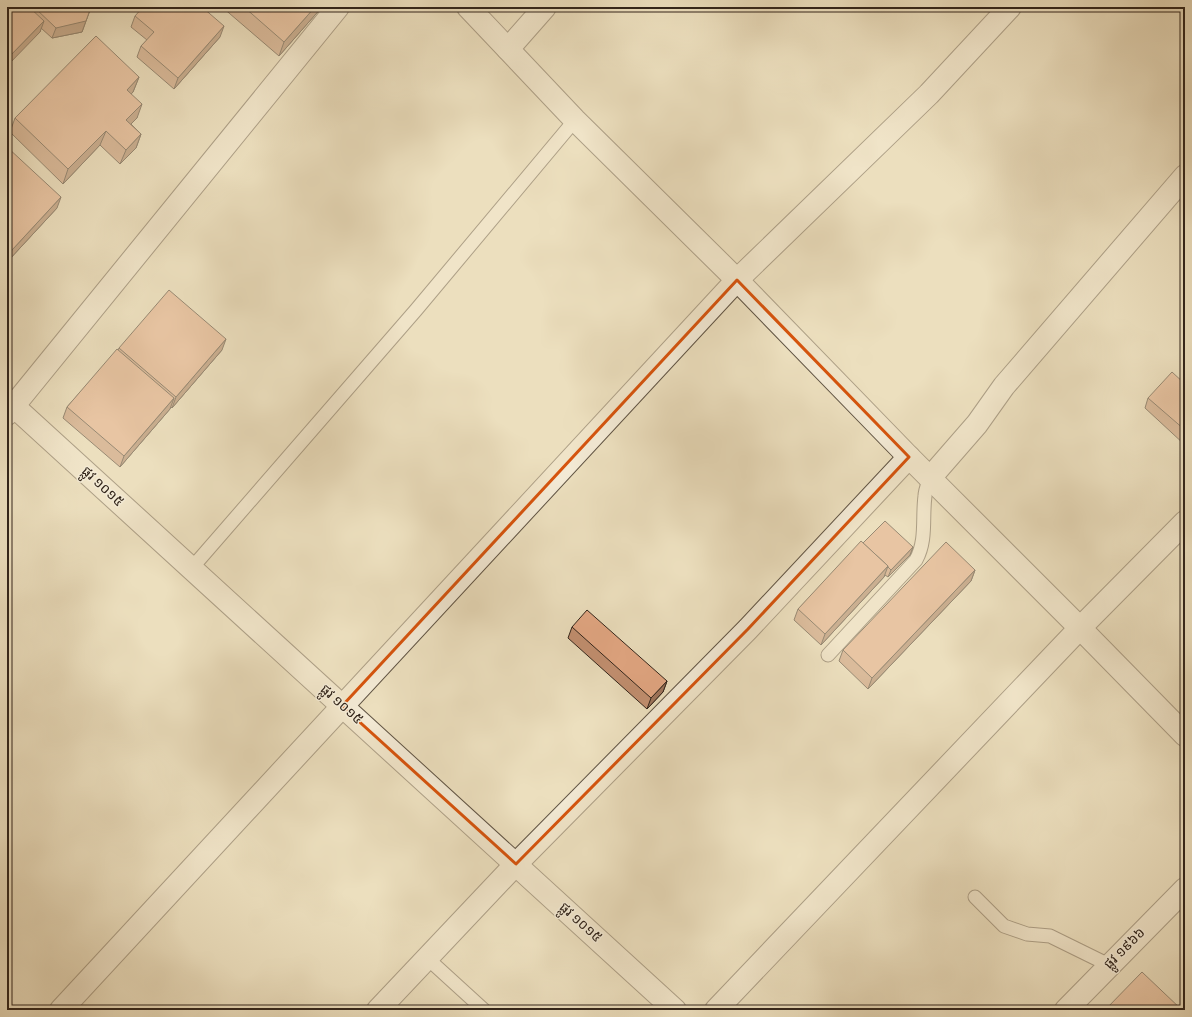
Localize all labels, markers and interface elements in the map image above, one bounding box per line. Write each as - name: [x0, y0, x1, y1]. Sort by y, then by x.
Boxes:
- street label: ផ្លូវ ១០១៥: [76, 462, 127, 512]
- street label: ផ្លូវ ១០១៥: [315, 681, 367, 730]
- street label: ផ្លូវ ១០១៥: [554, 899, 606, 948]
- street label: ផ្លូវ ១៩៦៦: [1100, 924, 1151, 975]

